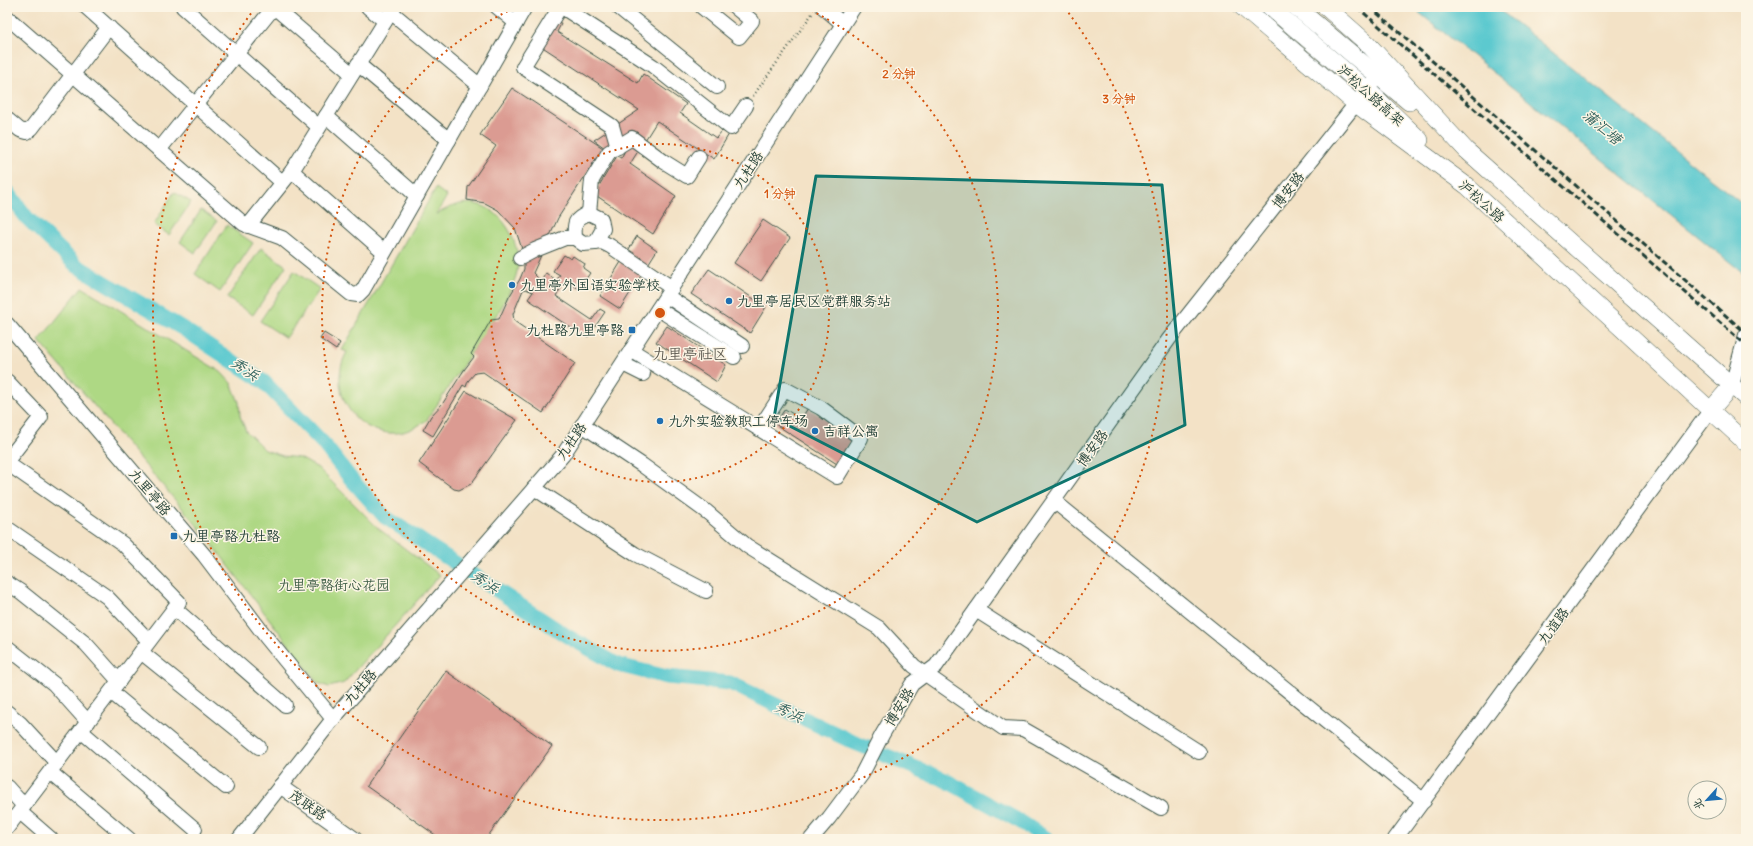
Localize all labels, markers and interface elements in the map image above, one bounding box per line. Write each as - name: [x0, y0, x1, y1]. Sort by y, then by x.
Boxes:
- street label: 沪松公路高架: [1334, 60, 1408, 130]
- text: 2 分钟: [882, 66, 916, 81]
- text: 3 分钟: [1102, 91, 1136, 106]
- water label: 蒲汇塘: [1579, 105, 1627, 150]
- street label: 九杜路: [729, 147, 767, 193]
- street label: 博安路: [1268, 168, 1308, 212]
- street label: 沪松公路: [1455, 176, 1509, 226]
- text: 1 分钟: [764, 186, 796, 201]
- place label: 九里亭外国语实验学校: [520, 276, 660, 294]
- marker: 九里亭外国语实验学校: [507, 280, 517, 290]
- place label: 九里亭居民区党群服务站: [737, 292, 891, 310]
- marker: 九里亭居民区党群服务站: [724, 296, 734, 306]
- centre of rings: [653, 306, 667, 320]
- place label: 九杜路九里亭路: [526, 321, 624, 339]
- marker: 九杜路九里亭路: [627, 325, 637, 335]
- district label: 九里亭社区: [652, 344, 728, 363]
- water label: 秀浜: [228, 352, 264, 385]
- place label: 九外实验教职工停车场: [668, 412, 808, 430]
- marker: 九外实验教职工停车场: [655, 416, 665, 426]
- street label: 九杜路: [552, 419, 590, 463]
- place label: 吉祥公寓: [823, 422, 879, 440]
- marker: 吉祥公寓: [810, 426, 820, 436]
- street label: 博安路: [1072, 426, 1112, 470]
- street label: 九里亭路: [125, 465, 175, 519]
- place label: 九里亭路九杜路: [182, 527, 280, 545]
- marker: 九里亭路九杜路: [169, 531, 179, 541]
- water label: 秀浜: [468, 565, 504, 598]
- park label: 九里亭路街心花园: [278, 576, 390, 594]
- street label: 九谊路: [1533, 604, 1573, 648]
- street label: 九杜路: [339, 665, 381, 709]
- street label: 博安路: [880, 684, 918, 730]
- water label: 秀浜: [772, 696, 808, 727]
- north arrow: [1687, 780, 1727, 820]
- street label: 茂联路: [286, 786, 330, 824]
- text: 北: [1689, 796, 1707, 813]

